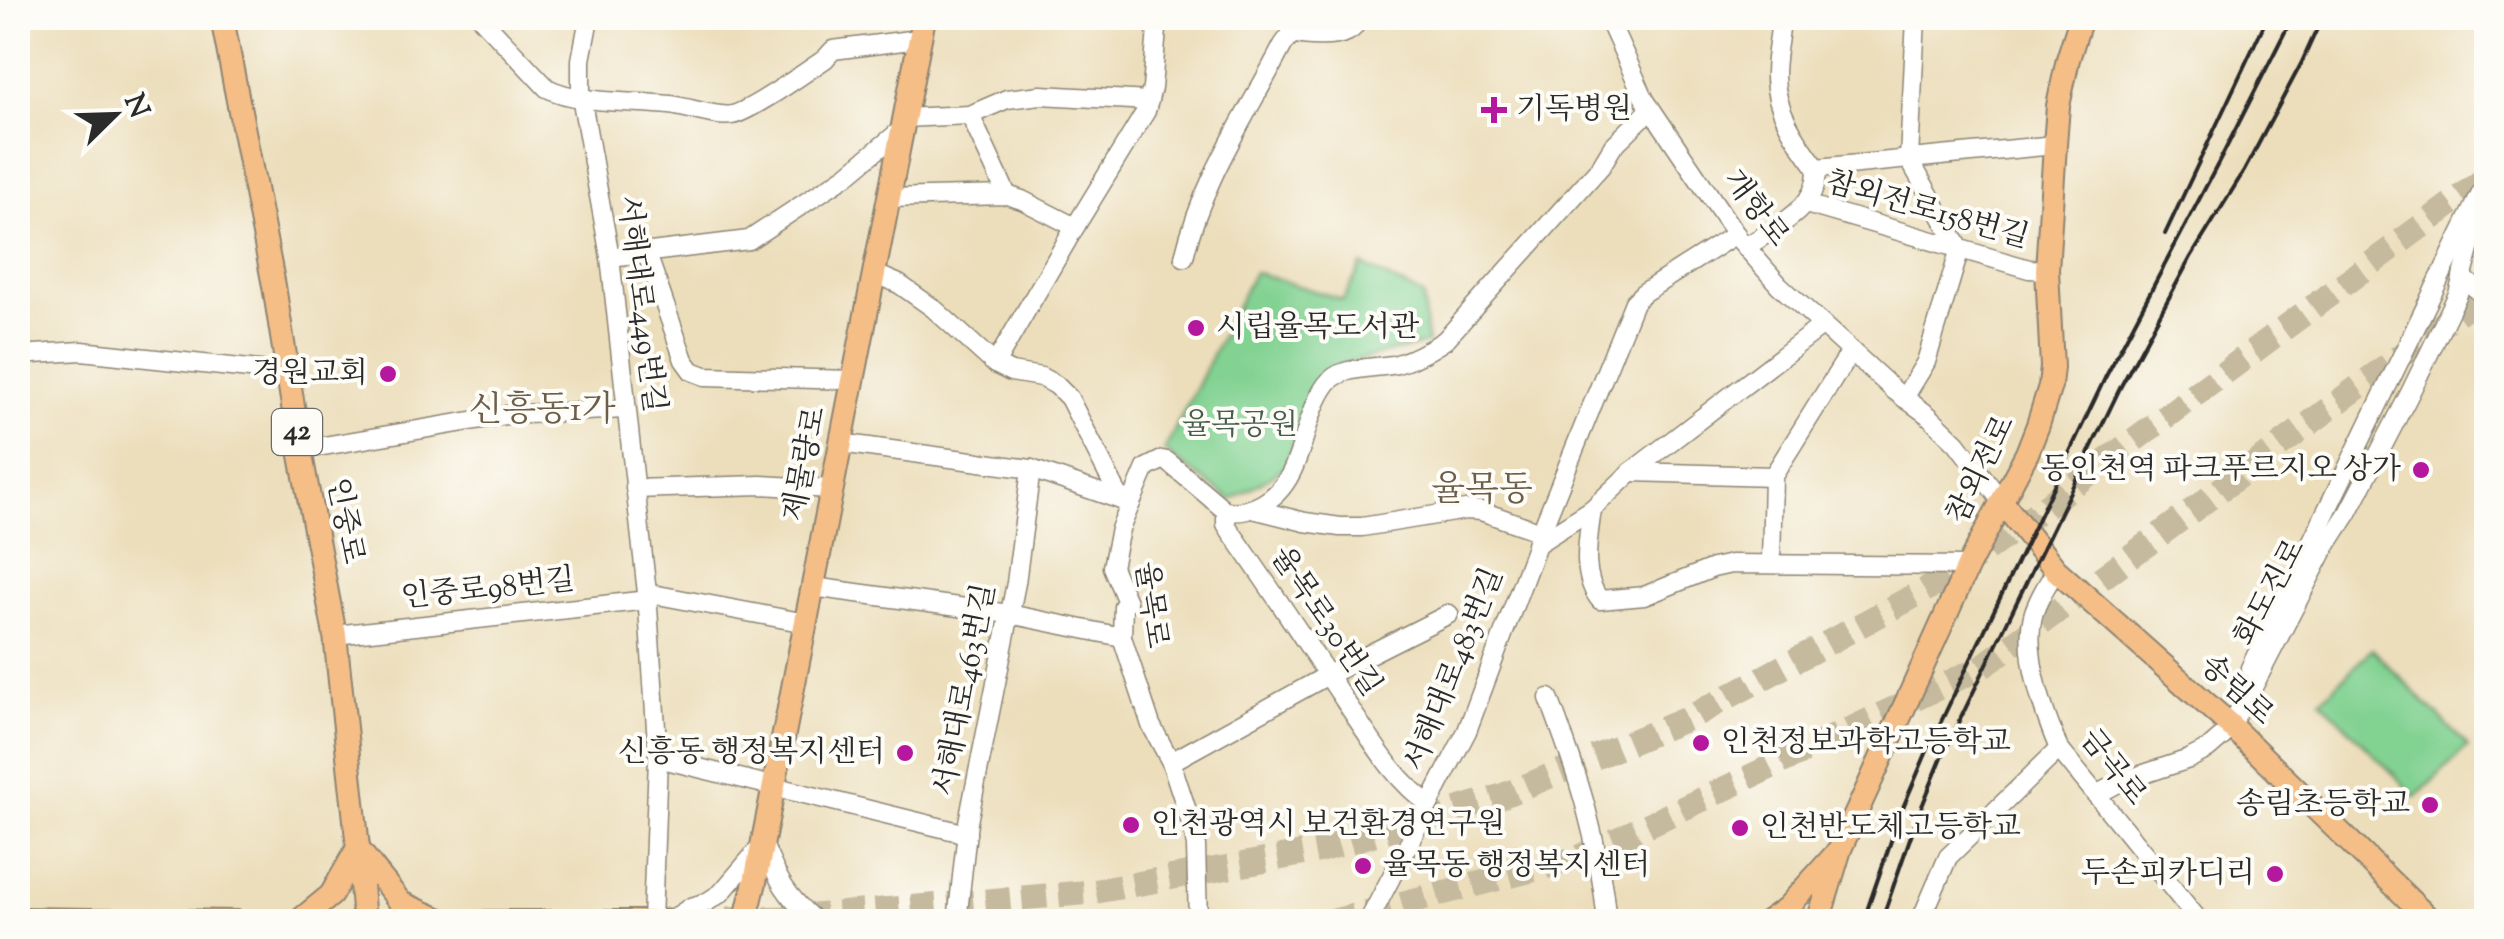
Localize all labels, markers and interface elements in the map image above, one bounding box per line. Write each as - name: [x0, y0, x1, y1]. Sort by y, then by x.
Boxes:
- north arrow: [65, 65, 165, 165]
- text: N: [112, 88, 158, 125]
- place label: 기독병원: [1516, 89, 1632, 132]
- marker: 기독병원: [1481, 97, 1507, 123]
- street label: 개항로: [1712, 161, 1798, 257]
- street label: 참외전로158번길: [1820, 161, 2034, 261]
- street label: 서해대로449번길: [605, 193, 675, 415]
- place label: 시립율목도서관: [1216, 307, 1420, 350]
- marker: 시립율목도서관: [1185, 317, 1207, 339]
- place label: 경원교회: [252, 353, 368, 396]
- marker: 경원교회: [377, 363, 399, 385]
- district label: 신흥동1가: [468, 386, 616, 437]
- street label: 제물량로: [774, 403, 838, 525]
- park label: 율목공원: [1182, 405, 1298, 448]
- street label: 참외전로: [1937, 408, 2027, 532]
- road number: 42: [272, 409, 322, 455]
- place label: 동인천역 파크푸르지오 상가: [2040, 449, 2401, 492]
- marker: 동인천역 파크푸르지오 상가: [2410, 459, 2432, 481]
- district label: 율목동: [1431, 466, 1533, 517]
- street label: 인중로: [315, 474, 373, 568]
- street label: 화도진로: [2225, 532, 2317, 654]
- street label: 율목로30번길: [1259, 538, 1391, 706]
- street label: 인중로98번길: [399, 559, 577, 621]
- street label: 율목로: [1123, 559, 1177, 651]
- street label: 서해대로483번길: [1395, 562, 1515, 778]
- street label: 서해대로463번길: [924, 580, 1008, 800]
- street label: 송림로: [2190, 646, 2282, 736]
- street label: 금곡로: [2068, 721, 2156, 816]
- place label: 인천정보과학고등학교: [1721, 722, 2011, 765]
- place label: 신흥동 행정복지센터: [618, 732, 885, 775]
- marker: 인천정보과학고등학교: [1690, 732, 1712, 754]
- marker: 신흥동 행정복지센터: [894, 742, 916, 764]
- place label: 송림초등학교: [2236, 784, 2410, 827]
- marker: 송림초등학교: [2419, 794, 2441, 816]
- place label: 인천광역시 보건환경연구원: [1151, 804, 1505, 847]
- place label: 인천반도체고등학교: [1760, 807, 2021, 850]
- marker: 인천광역시 보건환경연구원: [1120, 814, 1142, 836]
- marker: 인천반도체고등학교: [1729, 817, 1751, 839]
- place label: 율목동 행정복지센터: [1383, 845, 1650, 888]
- place label: 두손피카디리: [2081, 853, 2255, 896]
- marker: 율목동 행정복지센터: [1352, 855, 1374, 877]
- marker: 두손피카디리: [2264, 863, 2286, 885]

